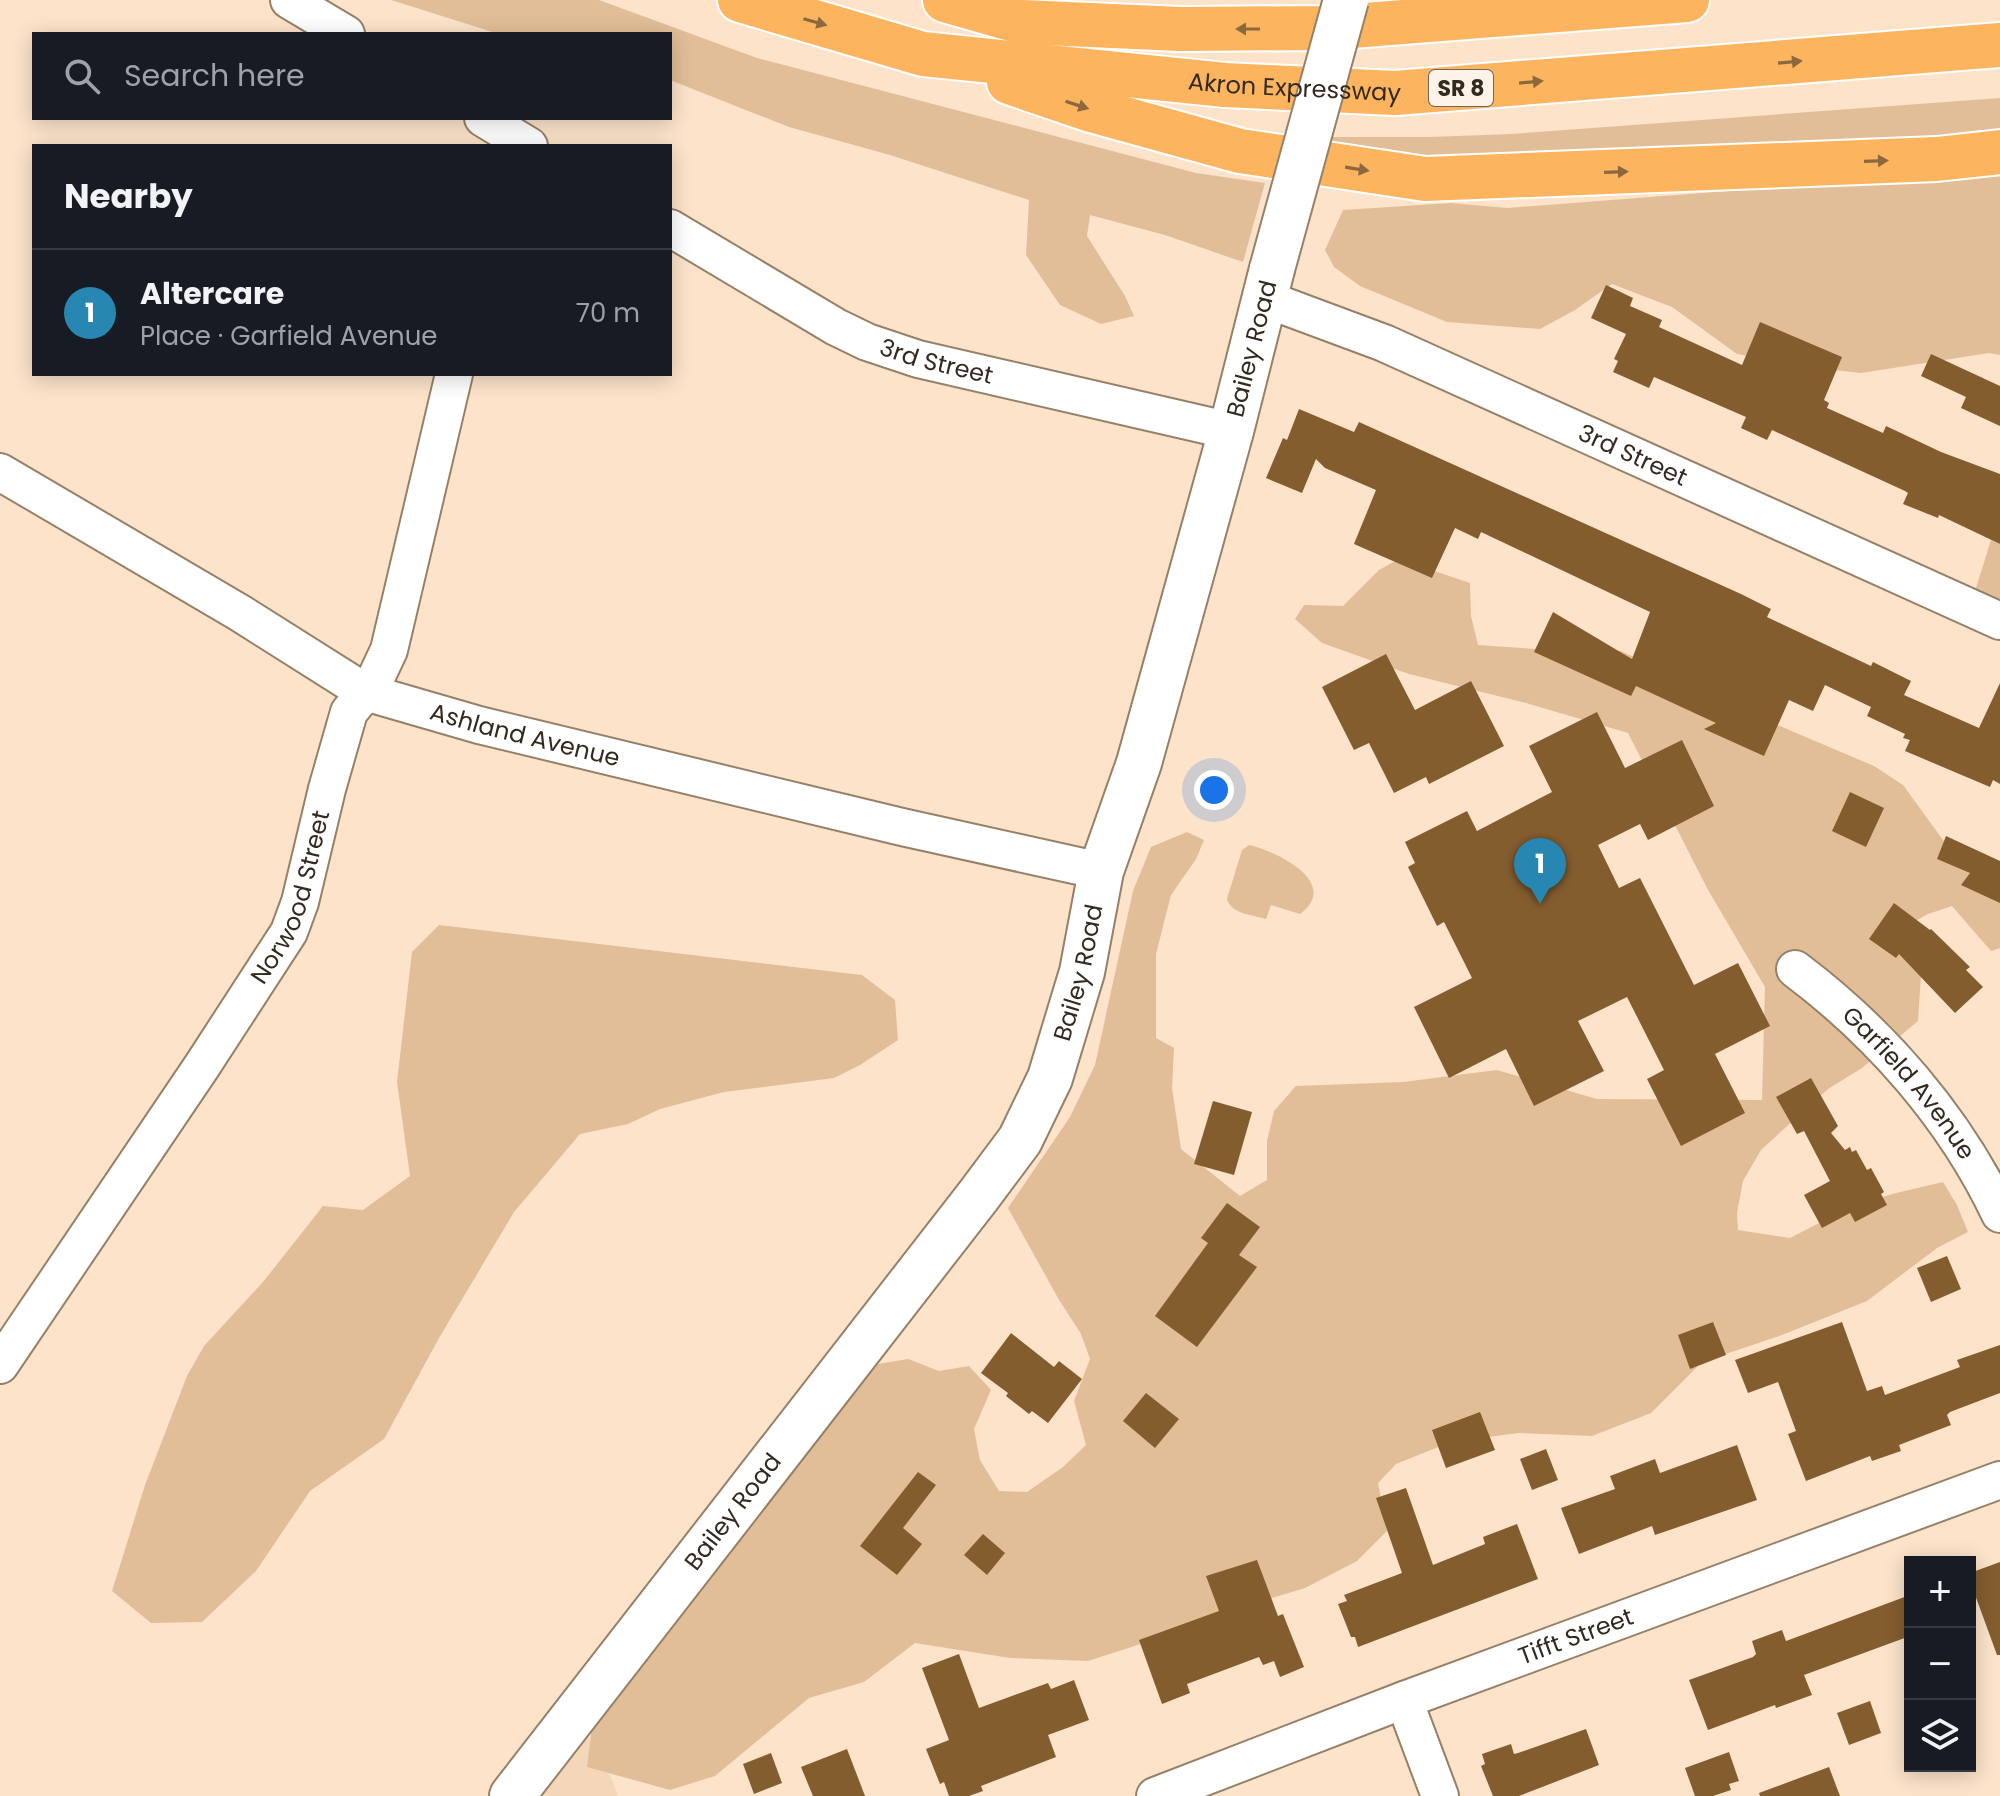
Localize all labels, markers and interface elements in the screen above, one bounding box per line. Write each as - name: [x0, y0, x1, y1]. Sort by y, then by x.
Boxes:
- one-way arrow: [804, 16, 828, 29]
- one-way arrow: [1235, 23, 1260, 35]
- search box: [32, 32, 672, 120]
- icon: search: [60, 54, 104, 98]
- text: Search here: [124, 54, 305, 97]
- one-way arrow: [1778, 55, 1803, 68]
- street label: Akron Expressway: [1187, 64, 1402, 109]
- road number: SR 8: [1429, 70, 1493, 106]
- one-way arrow: [1518, 76, 1543, 89]
- one-way arrow: [1065, 99, 1089, 111]
- one-way arrow: [1864, 155, 1889, 168]
- one-way arrow: [1345, 163, 1370, 176]
- one-way arrow: [1604, 165, 1629, 178]
- text: Nearby: [64, 172, 193, 220]
- text: Altercare: [140, 272, 284, 315]
- street label: Bailey Road: [1218, 277, 1285, 420]
- text: 1: [85, 295, 95, 331]
- text: 70 m: [576, 295, 640, 331]
- text: Place · Garfield Avenue: [140, 318, 437, 354]
- street label: 3rd Street: [875, 330, 996, 392]
- street label: 3rd Street: [1573, 416, 1693, 494]
- street label: Ashland Avenue: [426, 695, 623, 774]
- your location: [1194, 770, 1234, 810]
- street label: Norwood Street: [243, 807, 337, 990]
- pin: 1: [1514, 838, 1566, 904]
- street label: Bailey Road: [1045, 901, 1110, 1045]
- street label: Garfield Avenue: [1835, 999, 1983, 1166]
- street label: Bailey Road: [677, 1446, 788, 1577]
- map controls: [1904, 1556, 1976, 1772]
- button: +: [1904, 1556, 1976, 1628]
- street label: Tifft Street: [1514, 1600, 1638, 1672]
- button: −: [1904, 1628, 1976, 1700]
- button: layers: [1904, 1700, 1976, 1772]

